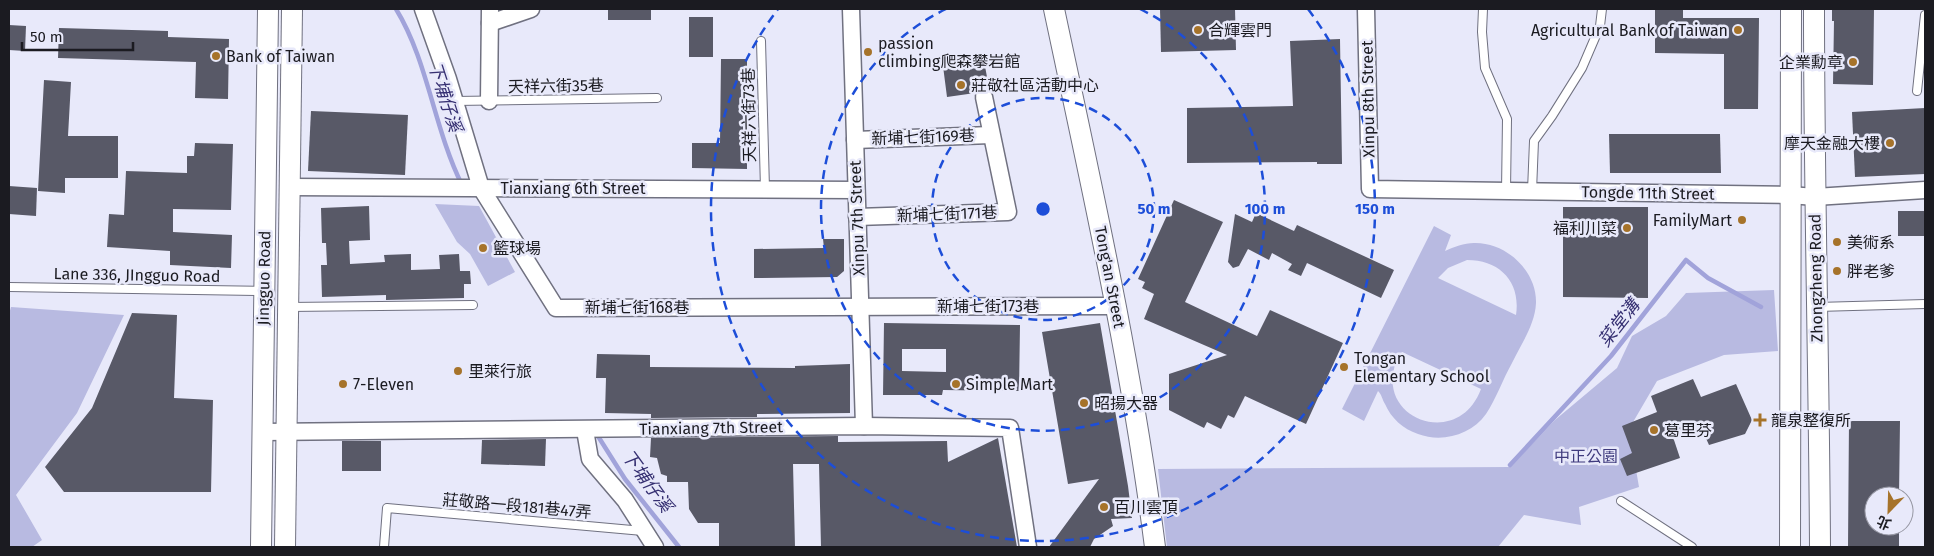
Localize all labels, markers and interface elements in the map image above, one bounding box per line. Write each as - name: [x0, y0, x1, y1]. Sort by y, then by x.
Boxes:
- scale bar: [22, 20, 134, 52]
- place label: 合輝雲門: [1208, 21, 1272, 40]
- place label: Agricultural Bank of Taiwan: [1531, 21, 1728, 40]
- marker: 合輝雲門: [1192, 24, 1204, 36]
- marker: Agricultural Bank of Taiwan: [1732, 24, 1744, 36]
- text: 50 m: [30, 28, 63, 46]
- place label: passion climbing爬森攀岩館: [878, 34, 1020, 71]
- street label: Xinpu 8th Street: [1357, 40, 1379, 158]
- marker: passion climbing爬森攀岩館: [862, 46, 874, 58]
- place label: Bank of Taiwan: [226, 47, 335, 66]
- marker: Bank of Taiwan: [210, 50, 222, 62]
- place label: 企業勳章: [1779, 53, 1843, 72]
- marker: 企業勳章: [1847, 56, 1859, 68]
- water label: 下埔仔溪: [423, 59, 468, 137]
- street label: 天祥六街73巷: [739, 67, 759, 163]
- street label: 天祥六街35巷: [508, 76, 604, 96]
- place label: 莊敬社區活動中心: [971, 76, 1099, 95]
- marker: 莊敬社區活動中心: [955, 79, 967, 91]
- street label: 新埔七街169巷: [871, 126, 975, 148]
- place label: 摩天金融大樓: [1784, 134, 1880, 153]
- marker: 摩天金融大樓: [1884, 137, 1896, 149]
- street label: Xinpu 7th Street: [845, 160, 869, 276]
- street label: Tianxiang 6th Street: [500, 179, 646, 198]
- street label: Tongde 11th Street: [1581, 182, 1715, 204]
- centre of rings: [1034, 200, 1052, 218]
- text: 50 m: [1137, 200, 1171, 218]
- text: 100 m: [1245, 200, 1285, 218]
- text: 150 m: [1355, 200, 1395, 218]
- street label: 新埔七街171巷: [896, 203, 998, 225]
- place label: FamilyMart: [1653, 211, 1732, 230]
- marker: FamilyMart: [1736, 214, 1748, 226]
- street label: Zhongzheng Road: [1805, 214, 1827, 342]
- place label: 福利川菜: [1553, 219, 1617, 238]
- marker: 福利川菜: [1621, 222, 1633, 234]
- street label: Tong'an Street: [1091, 224, 1129, 330]
- street label: Jingguo Road: [254, 230, 274, 326]
- place label: 美術系: [1847, 233, 1895, 252]
- marker: 美術系: [1831, 236, 1843, 248]
- place label: 籃球場: [493, 239, 541, 258]
- marker: 籃球場: [477, 242, 489, 254]
- place label: 胖老爹: [1847, 262, 1895, 281]
- street label: Lane 336, JIngguo Road: [54, 264, 220, 286]
- marker: 胖老爹: [1831, 265, 1843, 277]
- water label: 菜堂溝: [1594, 293, 1646, 351]
- street label: 新埔七街173巷: [937, 297, 1039, 316]
- street label: 新埔七街168巷: [585, 298, 689, 317]
- place label: Tongan Elementary School: [1354, 349, 1490, 386]
- marker: Tongan Elementary School: [1338, 361, 1350, 373]
- place label: 里萊行旅: [468, 362, 532, 381]
- marker: 里萊行旅: [452, 365, 464, 377]
- place label: 7-Eleven: [353, 375, 414, 394]
- place label: Simple Mart: [966, 375, 1053, 394]
- marker: 7-Eleven: [337, 378, 349, 390]
- marker: Simple Mart: [950, 378, 962, 390]
- place label: 昭揚大器: [1094, 394, 1158, 413]
- marker: 昭揚大器: [1078, 397, 1090, 409]
- place label: 龍泉整復所: [1771, 411, 1851, 430]
- marker: 龍泉整復所: [1753, 413, 1767, 427]
- street label: Tianxiang 7th Street: [639, 417, 783, 439]
- place label: 葛里芬: [1664, 421, 1712, 440]
- marker: 葛里芬: [1648, 424, 1660, 436]
- water label: 下埔仔溪: [617, 445, 679, 519]
- park label: 中正公園: [1554, 447, 1618, 466]
- north arrow: [1864, 486, 1914, 536]
- street label: 莊敬路一段181巷47弄: [442, 490, 592, 522]
- place label: 百川雲頂: [1114, 498, 1178, 517]
- marker: 百川雲頂: [1098, 501, 1110, 513]
- text: 北: [1874, 512, 1894, 533]

